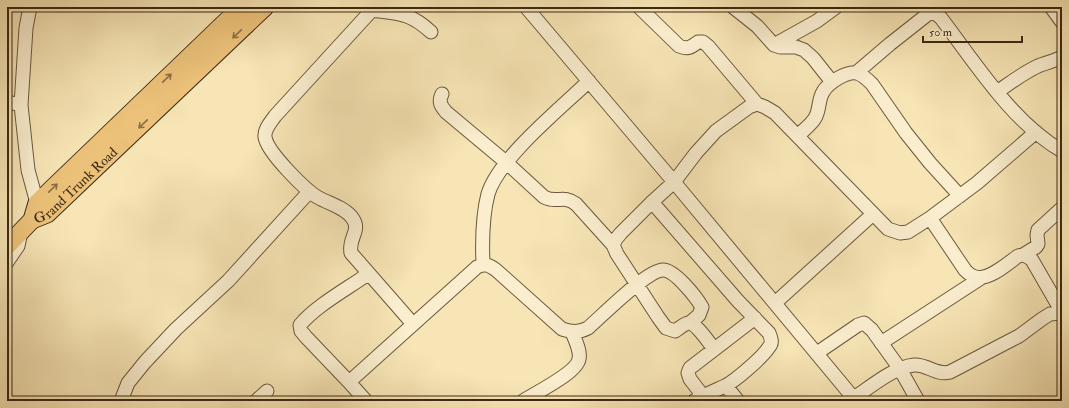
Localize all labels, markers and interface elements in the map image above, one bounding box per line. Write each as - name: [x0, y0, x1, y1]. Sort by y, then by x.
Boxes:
- scale bar: [923, 18, 1022, 44]
- text: 50 m: [929, 25, 953, 40]
- one-way arrow: [232, 29, 242, 39]
- one-way arrow: [162, 74, 172, 83]
- one-way arrow: [138, 119, 148, 129]
- street label: Grand Trunk Road: [31, 143, 121, 227]
- one-way arrow: [48, 183, 58, 193]

